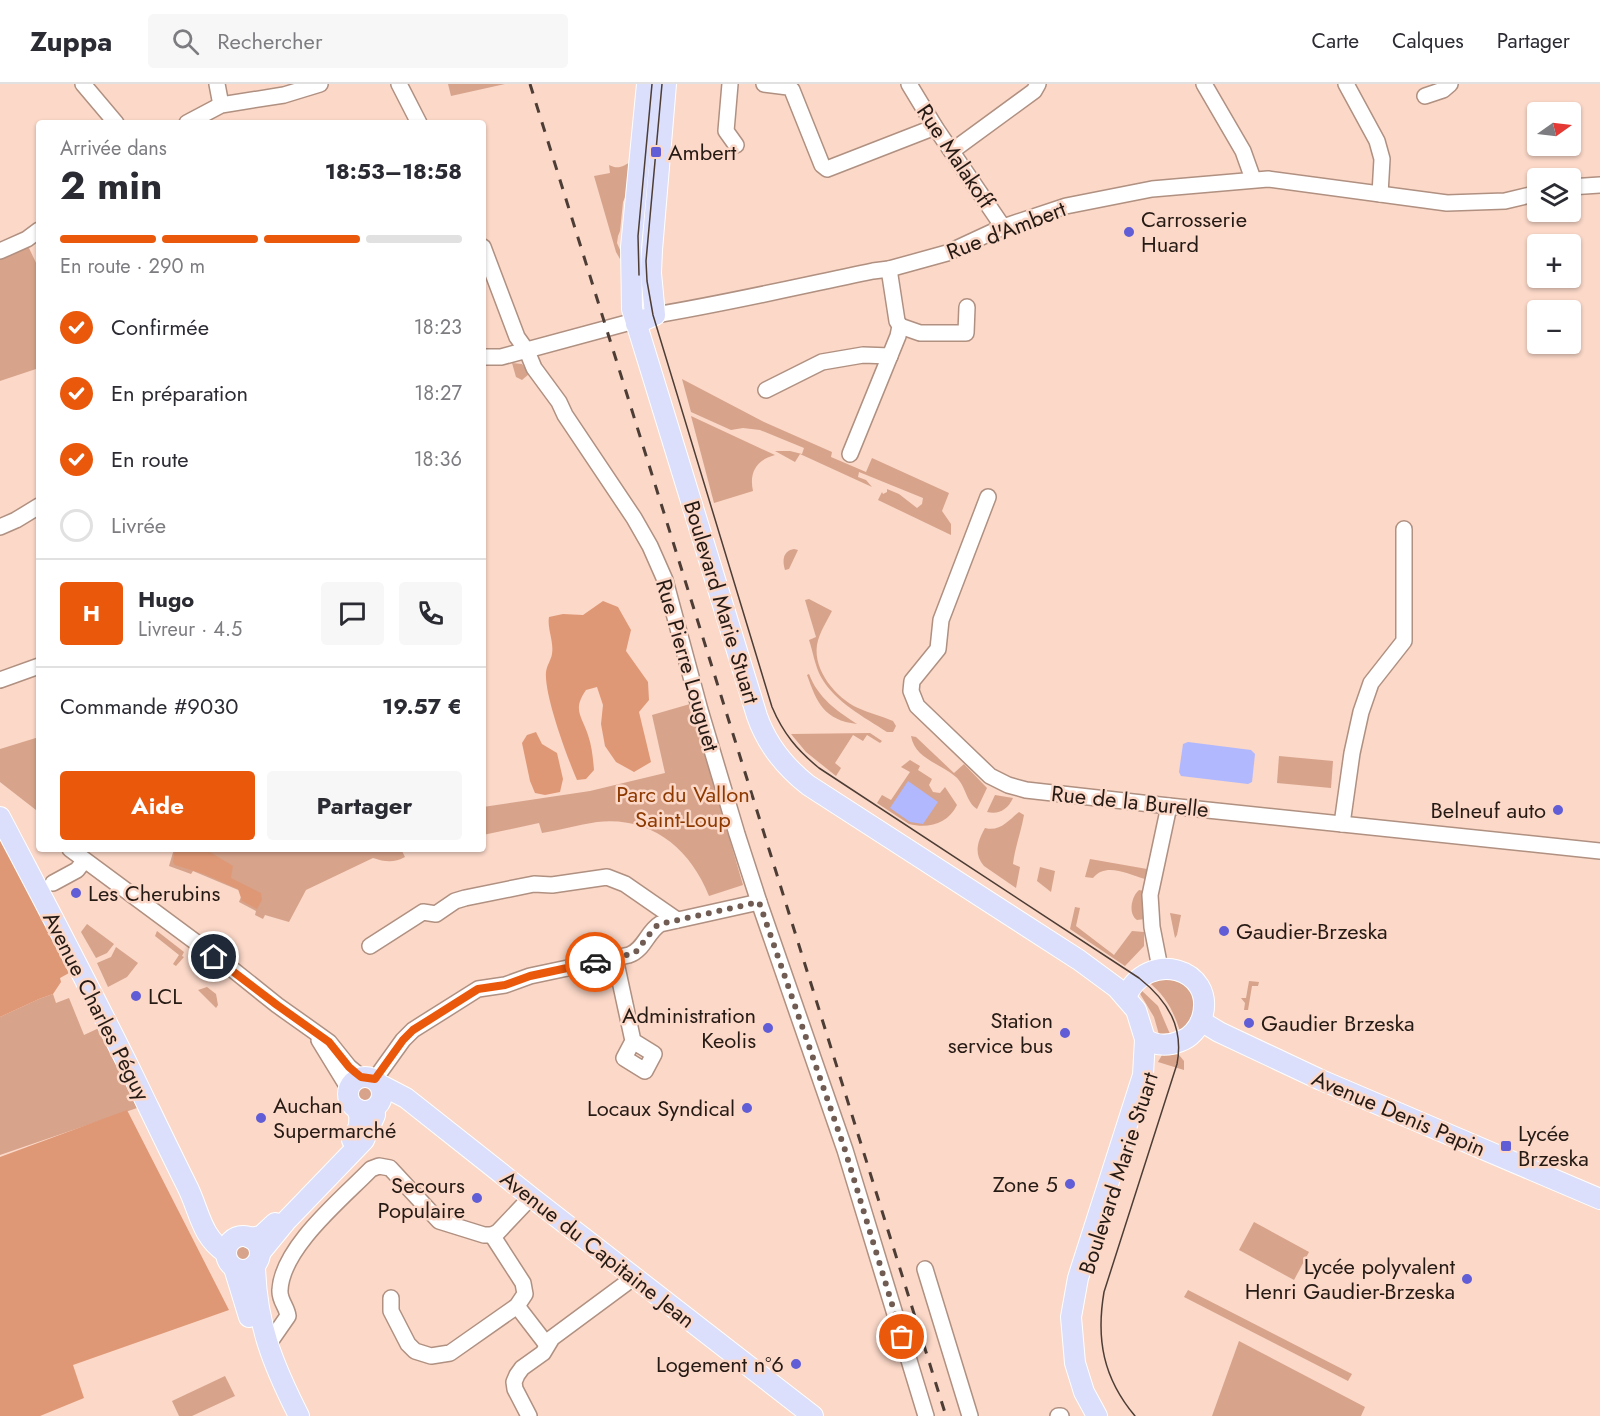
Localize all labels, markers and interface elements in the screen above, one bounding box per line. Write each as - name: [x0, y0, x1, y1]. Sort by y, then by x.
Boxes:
- search box: [148, 14, 568, 68]
- text: Zuppa: [30, 21, 112, 62]
- icon: search: [169, 25, 202, 58]
- text: Rechercher: [217, 25, 322, 57]
- text: Carte: [1312, 26, 1359, 56]
- text: Calques: [1392, 26, 1464, 56]
- text: Partager: [1497, 26, 1570, 56]
- street label: Rue Malakoff: [909, 97, 1003, 215]
- north arrow: [1527, 102, 1581, 156]
- map controls: [1527, 102, 1581, 354]
- text: Arrivée dans: [60, 134, 167, 163]
- place label: Ambert: [668, 136, 737, 168]
- marker: Ambert: [649, 145, 663, 159]
- text: 18:53–18:58: [325, 155, 462, 187]
- text: 2 min: [60, 157, 162, 214]
- button: layers: [1527, 168, 1581, 222]
- street label: Rue d'Ambert: [942, 192, 1071, 267]
- place label: Carrosserie Huard: [1141, 203, 1247, 260]
- marker: Carrosserie Huard: [1122, 225, 1136, 239]
- button: +: [1527, 234, 1581, 288]
- text: En route · 290 m: [60, 252, 205, 281]
- button: −: [1527, 300, 1581, 354]
- icon: check: [60, 311, 93, 344]
- text: Confirmée: [111, 311, 209, 343]
- text: 18:23: [414, 313, 462, 342]
- icon: check: [60, 377, 93, 410]
- text: En préparation: [111, 377, 248, 409]
- text: 18:27: [414, 379, 462, 408]
- icon: check: [60, 443, 93, 476]
- text: En route: [111, 443, 189, 475]
- text: 18:36: [414, 445, 462, 474]
- street label: Boulevard Marie Stuart: [676, 497, 768, 708]
- text: Livrée: [111, 509, 166, 541]
- street label: Rue Pierre Louguet: [648, 575, 728, 756]
- button: chat: [321, 582, 384, 645]
- button: phone: [399, 582, 462, 645]
- text: Hugo: [138, 583, 194, 615]
- text: H: [83, 597, 100, 629]
- text: Livreur · 4.5: [138, 615, 242, 644]
- text: Commande #9030: [60, 690, 238, 722]
- text: 19.57 €: [382, 690, 462, 722]
- button: Aide: [60, 771, 255, 840]
- button: Partager: [267, 771, 462, 840]
- street label: Rue de la Burelle: [1050, 777, 1210, 825]
- park label: Parc du Vallon Saint-Loup: [616, 778, 750, 835]
- place label: Belneuf auto: [1431, 794, 1546, 826]
- marker: Belneuf auto: [1551, 803, 1565, 817]
- place label: Les Cherubins: [88, 877, 221, 909]
- marker: Les Cherubins: [69, 886, 83, 900]
- street label: Avenue Charles Péguy: [35, 906, 159, 1106]
- place label: Gaudier-Brzeska: [1236, 915, 1388, 947]
- marker: Gaudier-Brzeska: [1217, 924, 1231, 938]
- pin: [188, 931, 239, 982]
- courier: [565, 932, 625, 992]
- icon: home: [197, 940, 230, 973]
- icon: car: [579, 946, 612, 979]
- place label: LCL: [148, 980, 182, 1012]
- marker: LCL: [129, 989, 143, 1003]
- place label: Administration Keolis: [622, 999, 756, 1056]
- place label: Station service bus: [948, 1004, 1053, 1061]
- place label: Gaudier Brzeska: [1261, 1007, 1415, 1039]
- marker: Gaudier Brzeska: [1242, 1016, 1256, 1030]
- marker: Administration Keolis: [761, 1021, 775, 1035]
- marker: Station service bus: [1058, 1026, 1072, 1040]
- street label: Avenue Denis Papin: [1307, 1062, 1491, 1164]
- street label: Boulevard Marie Stuart: [1070, 1067, 1166, 1278]
- place label: Auchan Supermarché: [273, 1089, 396, 1146]
- place label: Locaux Syndical: [587, 1092, 735, 1124]
- marker: Locaux Syndical: [740, 1101, 754, 1115]
- marker: Auchan Supermarché: [254, 1111, 268, 1125]
- place label: Lycée Brzeska: [1518, 1117, 1589, 1174]
- marker: Lycée Brzeska: [1499, 1139, 1513, 1153]
- street label: Avenue du Capitaine Jean: [494, 1163, 702, 1335]
- place label: Zone 5: [993, 1168, 1058, 1200]
- place label: Secours Populaire: [378, 1169, 465, 1226]
- marker: Zone 5: [1063, 1177, 1077, 1191]
- marker: Secours Populaire: [470, 1191, 484, 1205]
- place label: Lycée polyvalent Henri Gaudier-Brzeska: [1245, 1250, 1456, 1307]
- marker: Lycée polyvalent Henri Gaudier-Brzeska: [1460, 1272, 1474, 1286]
- pin: [876, 1311, 927, 1362]
- icon: bag: [885, 1320, 918, 1353]
- place label: Logement n°6: [656, 1348, 784, 1380]
- marker: Logement n°6: [789, 1357, 803, 1371]

